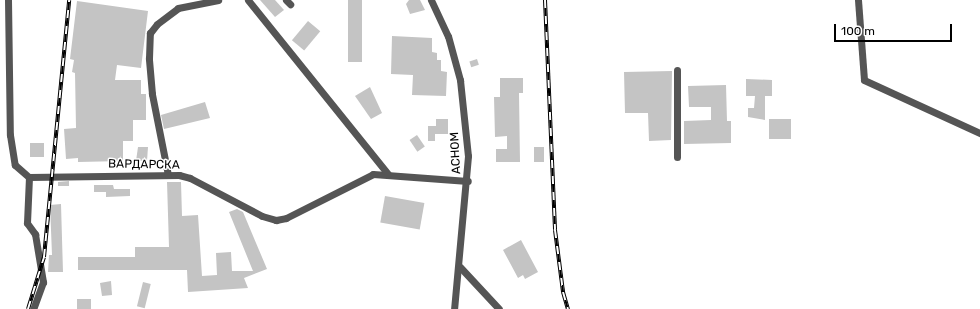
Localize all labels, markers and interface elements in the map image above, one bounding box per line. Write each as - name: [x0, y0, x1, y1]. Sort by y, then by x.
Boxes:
- scale bar: [836, 16, 954, 42]
- text: 100 m: [841, 24, 875, 38]
- street label: АСНОМ: [448, 132, 464, 174]
- street label: ВАРДАРСКА: [108, 157, 180, 173]

